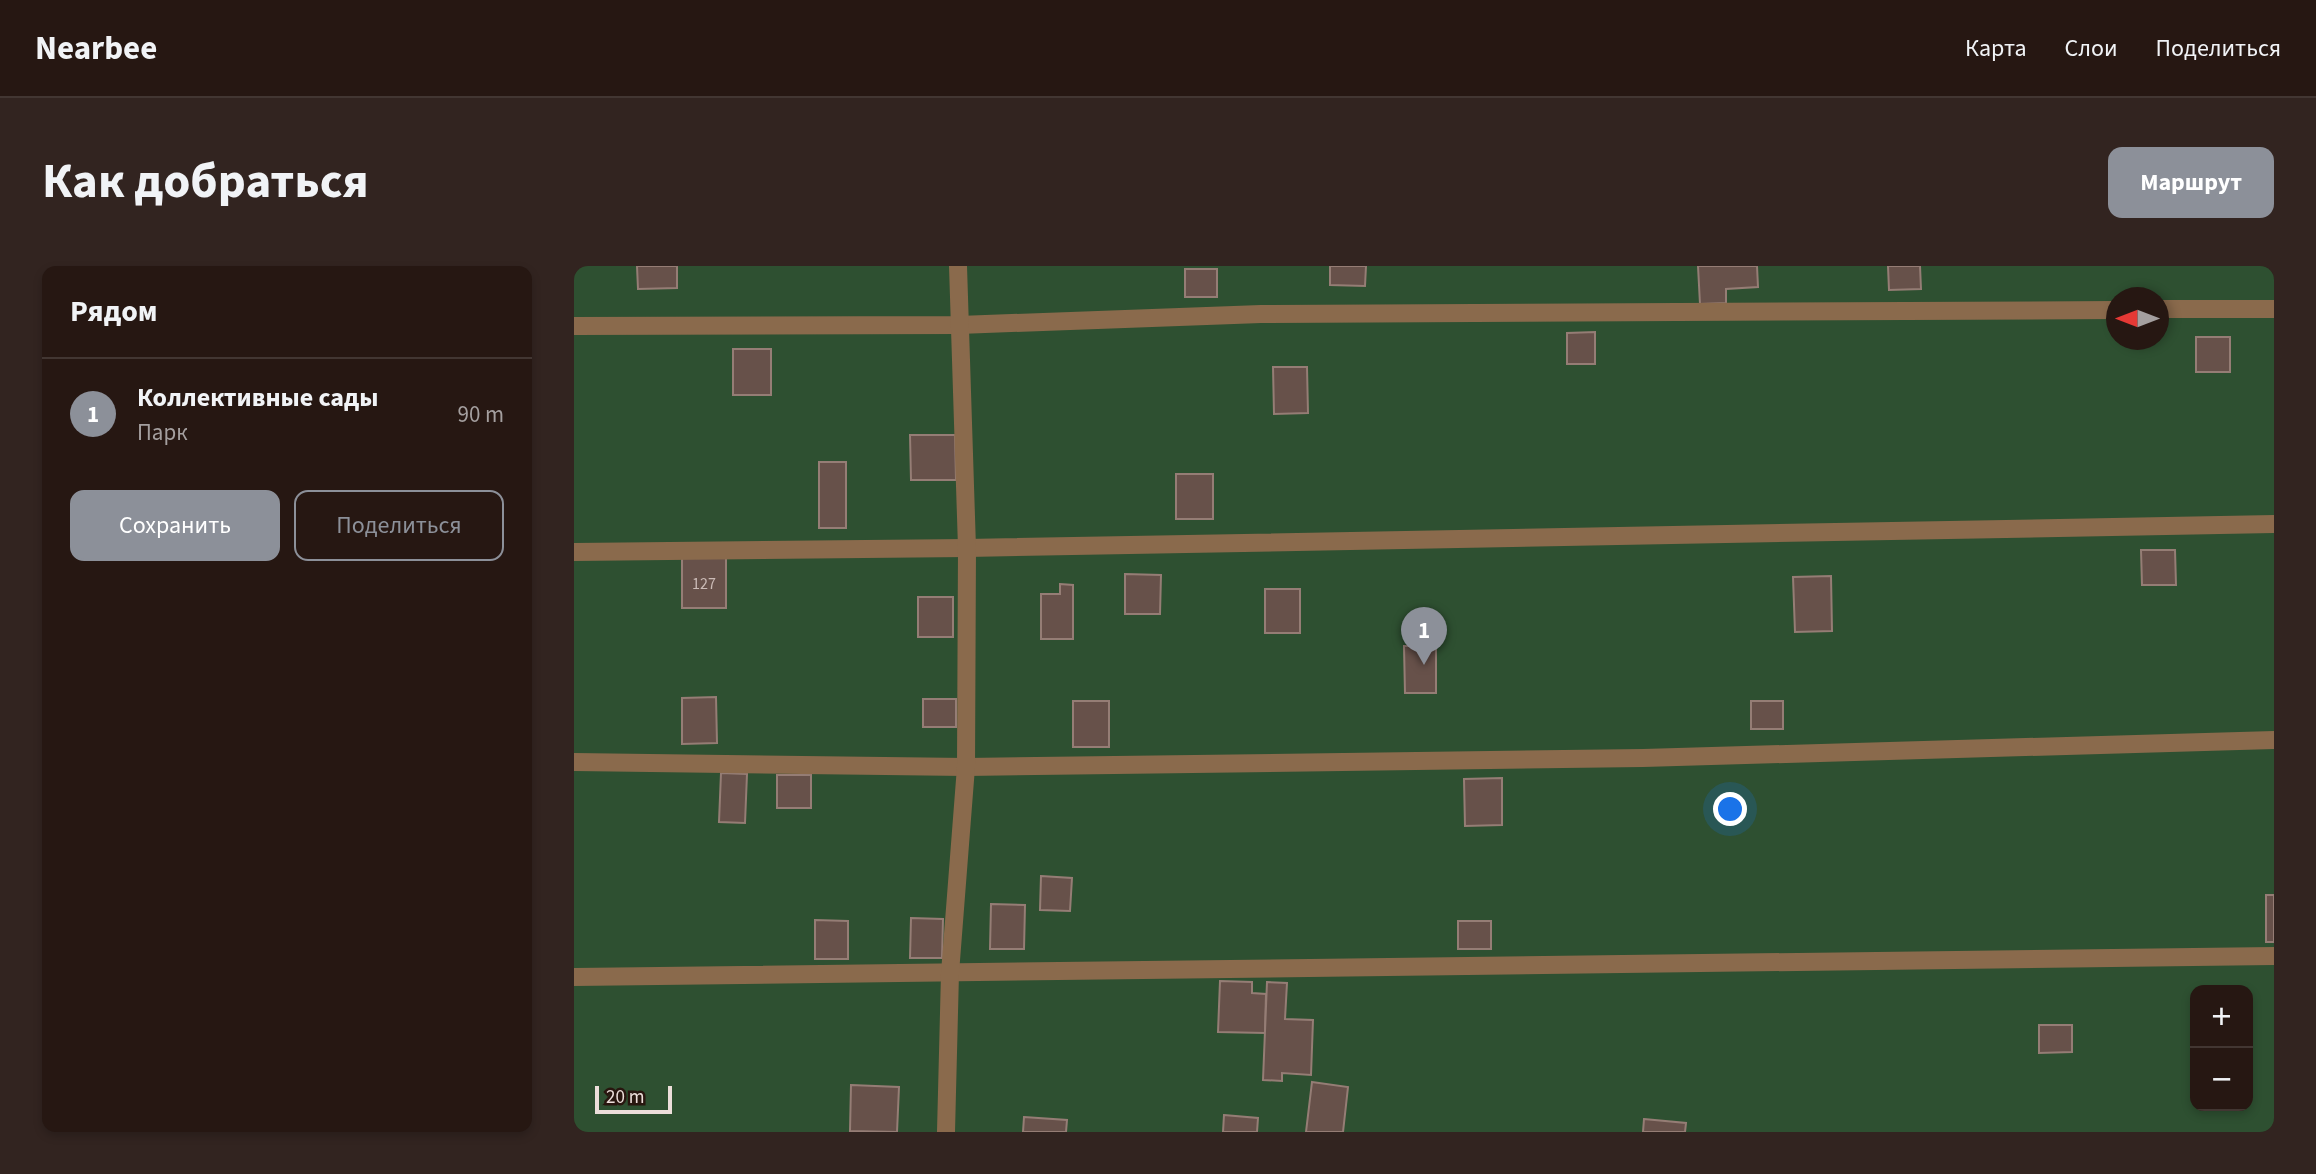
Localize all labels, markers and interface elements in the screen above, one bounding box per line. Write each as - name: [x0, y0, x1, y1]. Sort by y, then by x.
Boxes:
- text: Nearbee: [35, 25, 157, 72]
- text: Карта: [1965, 31, 2027, 66]
- text: Слои: [2065, 31, 2118, 66]
- text: Поделиться: [2156, 31, 2281, 66]
- text: Как добраться: [42, 147, 369, 217]
- button: Маршрут: [2108, 147, 2274, 218]
- north arrow: [2106, 287, 2169, 350]
- text: Рядом: [70, 290, 158, 333]
- text: Коллективные сады: [137, 379, 378, 416]
- text: 1: [87, 398, 99, 431]
- text: 90 m: [457, 398, 504, 431]
- text: Парк: [137, 416, 188, 449]
- button: Сохранить: [70, 490, 280, 561]
- button: Поделиться: [294, 490, 504, 561]
- house number: 127: [692, 573, 716, 595]
- pin: 1: [1401, 607, 1447, 665]
- your location: [1713, 792, 1747, 826]
- map controls: [2190, 985, 2253, 1111]
- button: +: [2190, 985, 2253, 1048]
- button: −: [2190, 1048, 2253, 1111]
- scale bar: [595, 1083, 672, 1115]
- text: 20 m: [606, 1084, 644, 1111]

